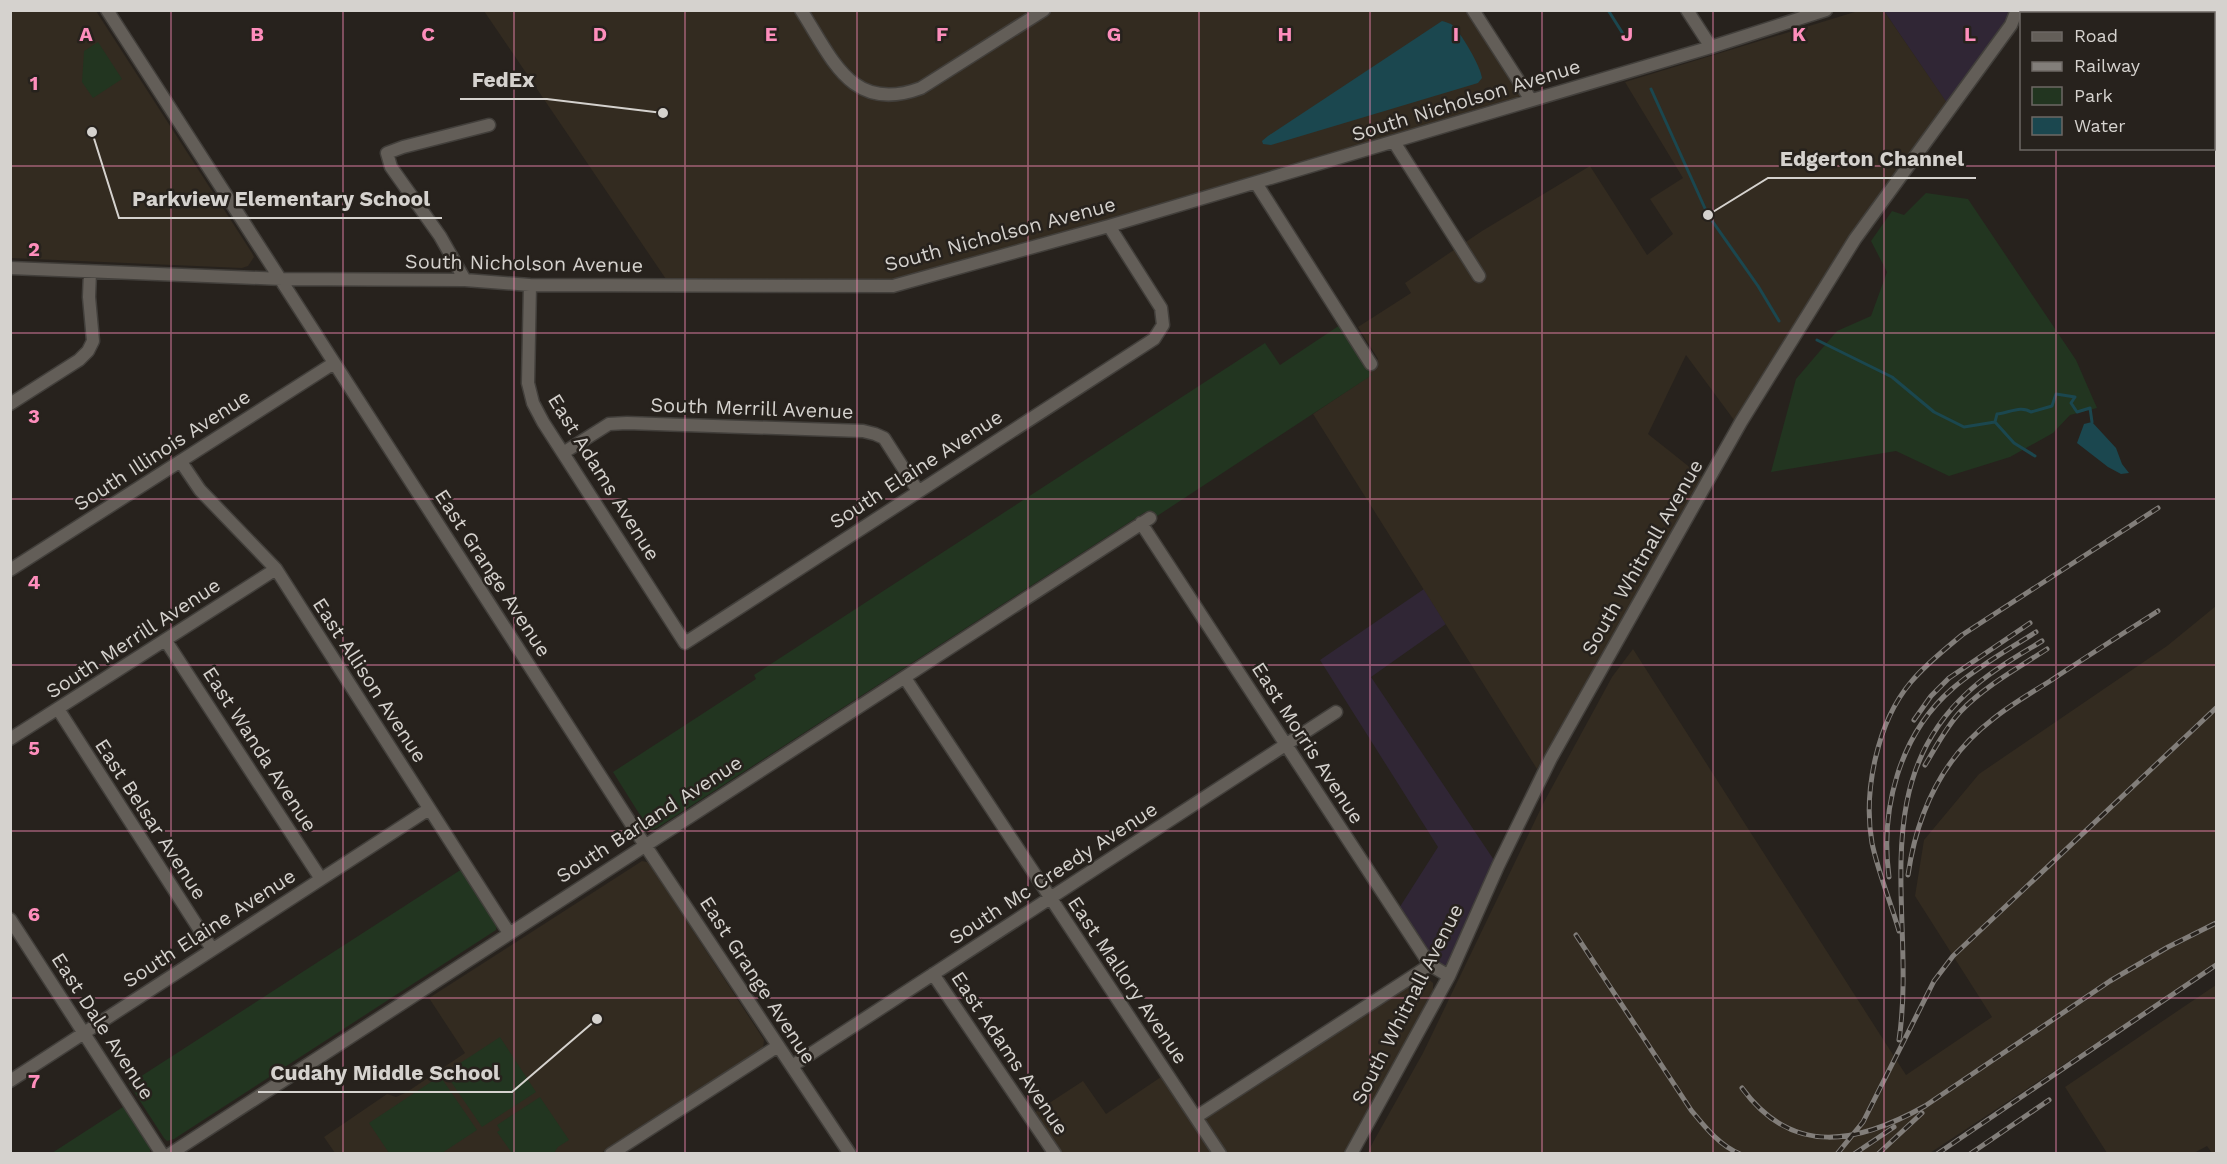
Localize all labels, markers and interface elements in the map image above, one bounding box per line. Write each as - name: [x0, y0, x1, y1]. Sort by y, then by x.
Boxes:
- legend: [2020, 12, 2215, 150]
- text: A: [79, 22, 93, 46]
- text: B: [250, 22, 264, 46]
- text: C: [421, 22, 435, 46]
- text: D: [593, 22, 607, 46]
- text: E: [765, 22, 777, 46]
- text: F: [936, 22, 948, 46]
- text: G: [1107, 22, 1121, 46]
- text: H: [1278, 22, 1292, 46]
- text: I: [1453, 22, 1459, 46]
- text: J: [1621, 22, 1633, 46]
- text: K: [1792, 22, 1806, 46]
- text: L: [1964, 22, 1976, 46]
- text: Road: [2074, 25, 2118, 46]
- street label: South Nicholson Avenue: [1349, 54, 1583, 146]
- text: Railway: [2074, 55, 2141, 76]
- callout: FedEx: [460, 60, 547, 99]
- text: FedEx: [472, 67, 535, 92]
- text: 1: [30, 71, 38, 95]
- text: Park: [2074, 85, 2113, 106]
- text: Water: [2074, 115, 2126, 136]
- callout: Edgerton Channel: [1768, 139, 1976, 178]
- text: Edgerton Channel: [1780, 146, 1964, 171]
- callout: Parkview Elementary School: [119, 179, 442, 218]
- text: Parkview Elementary School: [132, 186, 430, 211]
- street label: South Nicholson Avenue: [882, 192, 1118, 276]
- text: 2: [28, 237, 40, 261]
- street label: South Nicholson Avenue: [405, 249, 643, 277]
- street label: South Illinois Avenue: [69, 384, 255, 516]
- street label: East Adams Avenue: [543, 389, 665, 565]
- street label: South Merrill Avenue: [650, 392, 854, 424]
- text: 3: [28, 404, 40, 428]
- street label: South Elaine Avenue: [825, 404, 1007, 534]
- street label: South Whitnall Avenue: [1576, 455, 1708, 659]
- street label: East Grange Avenue: [430, 485, 556, 661]
- text: 4: [28, 570, 41, 594]
- street label: South Merrill Avenue: [41, 573, 225, 703]
- street label: East Allison Avenue: [308, 593, 432, 767]
- street label: East Morris Avenue: [1247, 658, 1369, 828]
- street label: East Wanda Avenue: [198, 662, 322, 836]
- street label: East Belsar Avenue: [90, 734, 212, 904]
- text: 5: [28, 736, 40, 760]
- street label: South Barland Avenue: [552, 750, 746, 888]
- street label: South Mc Creedy Avenue: [944, 797, 1162, 949]
- street label: South Elaine Avenue: [118, 863, 300, 993]
- street label: East Grange Avenue: [695, 892, 821, 1068]
- street label: East Mallory Avenue: [1063, 892, 1193, 1068]
- street label: South Whitnall Avenue: [1346, 900, 1468, 1108]
- text: 6: [28, 902, 40, 926]
- street label: East Dale Avenue: [47, 948, 159, 1104]
- street label: East Adams Avenue: [946, 967, 1074, 1139]
- callout: Cudahy Middle School: [258, 1053, 512, 1092]
- text: Cudahy Middle School: [270, 1060, 500, 1085]
- text: 7: [28, 1069, 40, 1093]

